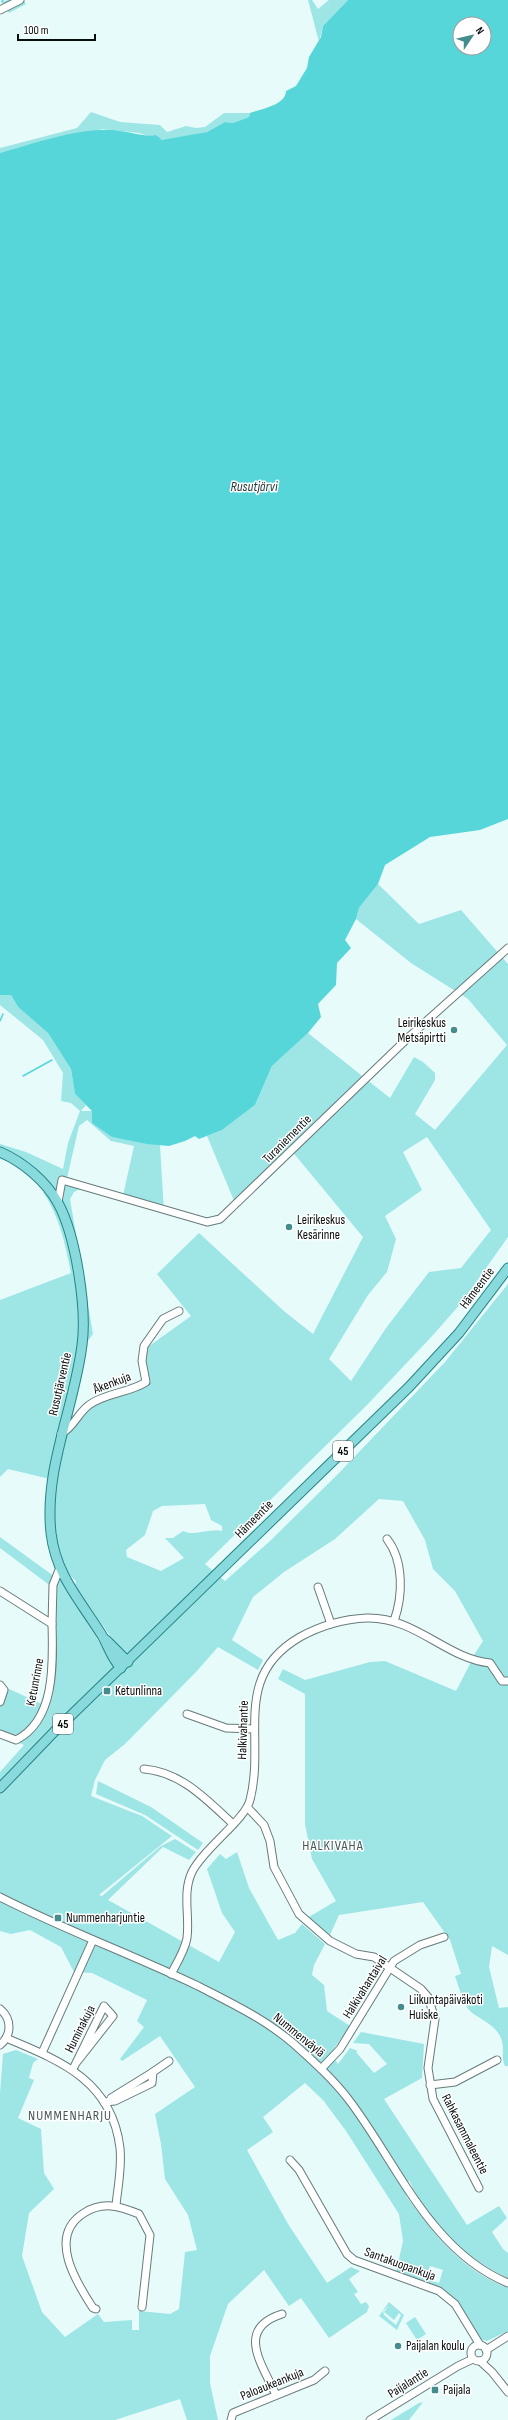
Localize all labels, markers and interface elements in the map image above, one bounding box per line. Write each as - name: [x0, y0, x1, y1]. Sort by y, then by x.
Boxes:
- scale bar: [18, 16, 95, 42]
- north arrow: [452, 16, 492, 56]
- text: 100 m: [24, 23, 49, 38]
- text: N: [473, 24, 487, 37]
- water label: Rusutjärvi: [231, 478, 278, 495]
- place label: Leirikeskus Metsäpirtti: [398, 1015, 446, 1046]
- marker: Leirikeskus Metsäpirtti: [449, 1025, 459, 1035]
- street label: Turaniementie: [259, 1111, 315, 1167]
- place label: Leirikeskus Kesärinne: [297, 1212, 346, 1243]
- marker: Leirikeskus Kesärinne: [284, 1222, 294, 1232]
- street label: Hämeentie: [456, 1264, 498, 1312]
- street label: Rusutjärventie: [45, 1351, 75, 1417]
- street label: Åkenkuja: [90, 1369, 133, 1398]
- road number: 45: [333, 1441, 353, 1461]
- street label: Hämeentie: [231, 1496, 277, 1542]
- street label: Ketunrinne: [23, 1657, 47, 1707]
- place label: Ketunlinna: [115, 1683, 162, 1699]
- marker: Ketunlinna: [102, 1686, 112, 1696]
- street label: Halkivahantie: [234, 1700, 252, 1760]
- road number: 45: [53, 1714, 73, 1734]
- district label: HALKIVAHA: [302, 1837, 364, 1854]
- place label: Nummenharjuntie: [66, 1910, 145, 1926]
- marker: Nummenharjuntie: [53, 1913, 63, 1923]
- street label: Halkivahantaival: [339, 1953, 391, 2021]
- place label: Liikuntapäiväkoti Huiske: [409, 1992, 483, 2023]
- marker: Liikuntapäiväkoti Huiske: [396, 2002, 406, 2012]
- street label: Huminakuja: [61, 2003, 99, 2055]
- street label: Nummenväylä: [270, 2009, 328, 2061]
- street label: Rahkasammaleentie: [438, 2091, 492, 2177]
- district label: NUMMENHARJU: [28, 2107, 112, 2124]
- street label: Santakuopankuja: [362, 2244, 438, 2284]
- place label: Paijalan koulu: [406, 2338, 465, 2354]
- marker: Paijalan koulu: [393, 2341, 403, 2351]
- street label: Paloaukeankuja: [238, 2364, 306, 2404]
- street label: Paijalantie: [385, 2364, 431, 2402]
- place label: Paijala: [443, 2382, 471, 2398]
- marker: Paijala: [430, 2385, 440, 2395]

